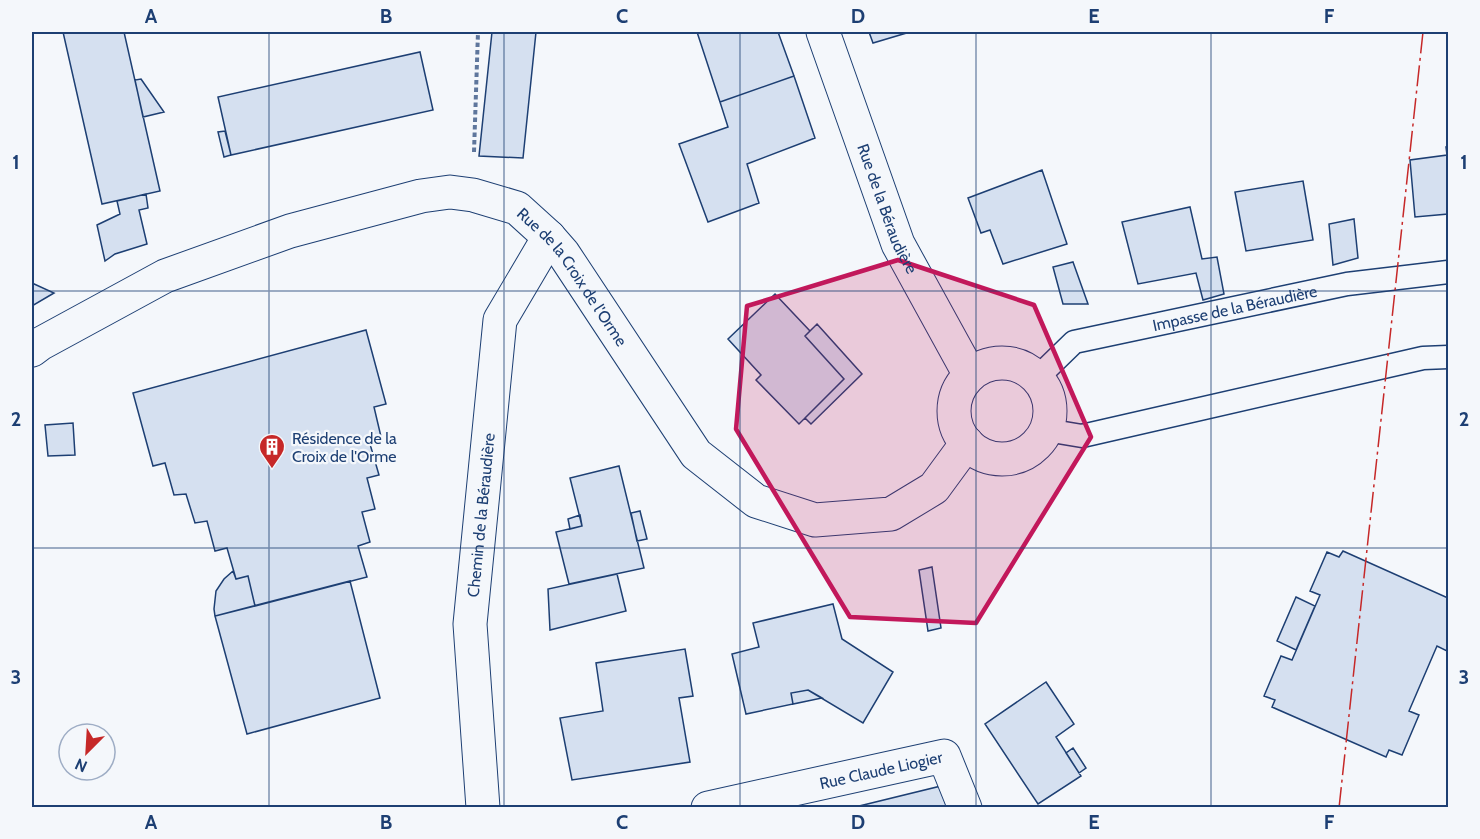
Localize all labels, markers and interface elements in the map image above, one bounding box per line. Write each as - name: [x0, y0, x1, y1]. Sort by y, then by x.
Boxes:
- text: A: [145, 4, 158, 28]
- text: B: [380, 4, 392, 28]
- text: C: [616, 4, 628, 28]
- text: D: [851, 4, 865, 28]
- text: E: [1088, 4, 1100, 28]
- text: F: [1324, 4, 1335, 28]
- street label: Rue de la Béraudière: [853, 141, 921, 277]
- text: 1: [12, 150, 20, 174]
- text: 1: [1460, 150, 1468, 174]
- street label: Rue de la Croix de l'Orme: [513, 204, 631, 350]
- street label: Impasse de la Béraudière: [1151, 282, 1319, 335]
- text: 2: [11, 407, 21, 431]
- text: 2: [1459, 407, 1469, 431]
- place label: Résidence de la Croix de l'Orme: [292, 429, 397, 466]
- building icon: Résidence de la Croix de l'Orme: [257, 432, 287, 470]
- street label: Chemin de la Béraudière: [464, 432, 499, 598]
- text: 3: [11, 665, 21, 689]
- text: 3: [1459, 665, 1469, 689]
- north arrow: [57, 722, 117, 782]
- street label: Rue Claude Liogier: [818, 747, 945, 793]
- text: N: [72, 754, 90, 776]
- text: A: [145, 810, 158, 834]
- text: B: [380, 810, 392, 834]
- text: C: [616, 810, 628, 834]
- text: D: [851, 810, 865, 834]
- text: E: [1088, 810, 1100, 834]
- text: F: [1324, 810, 1335, 834]

